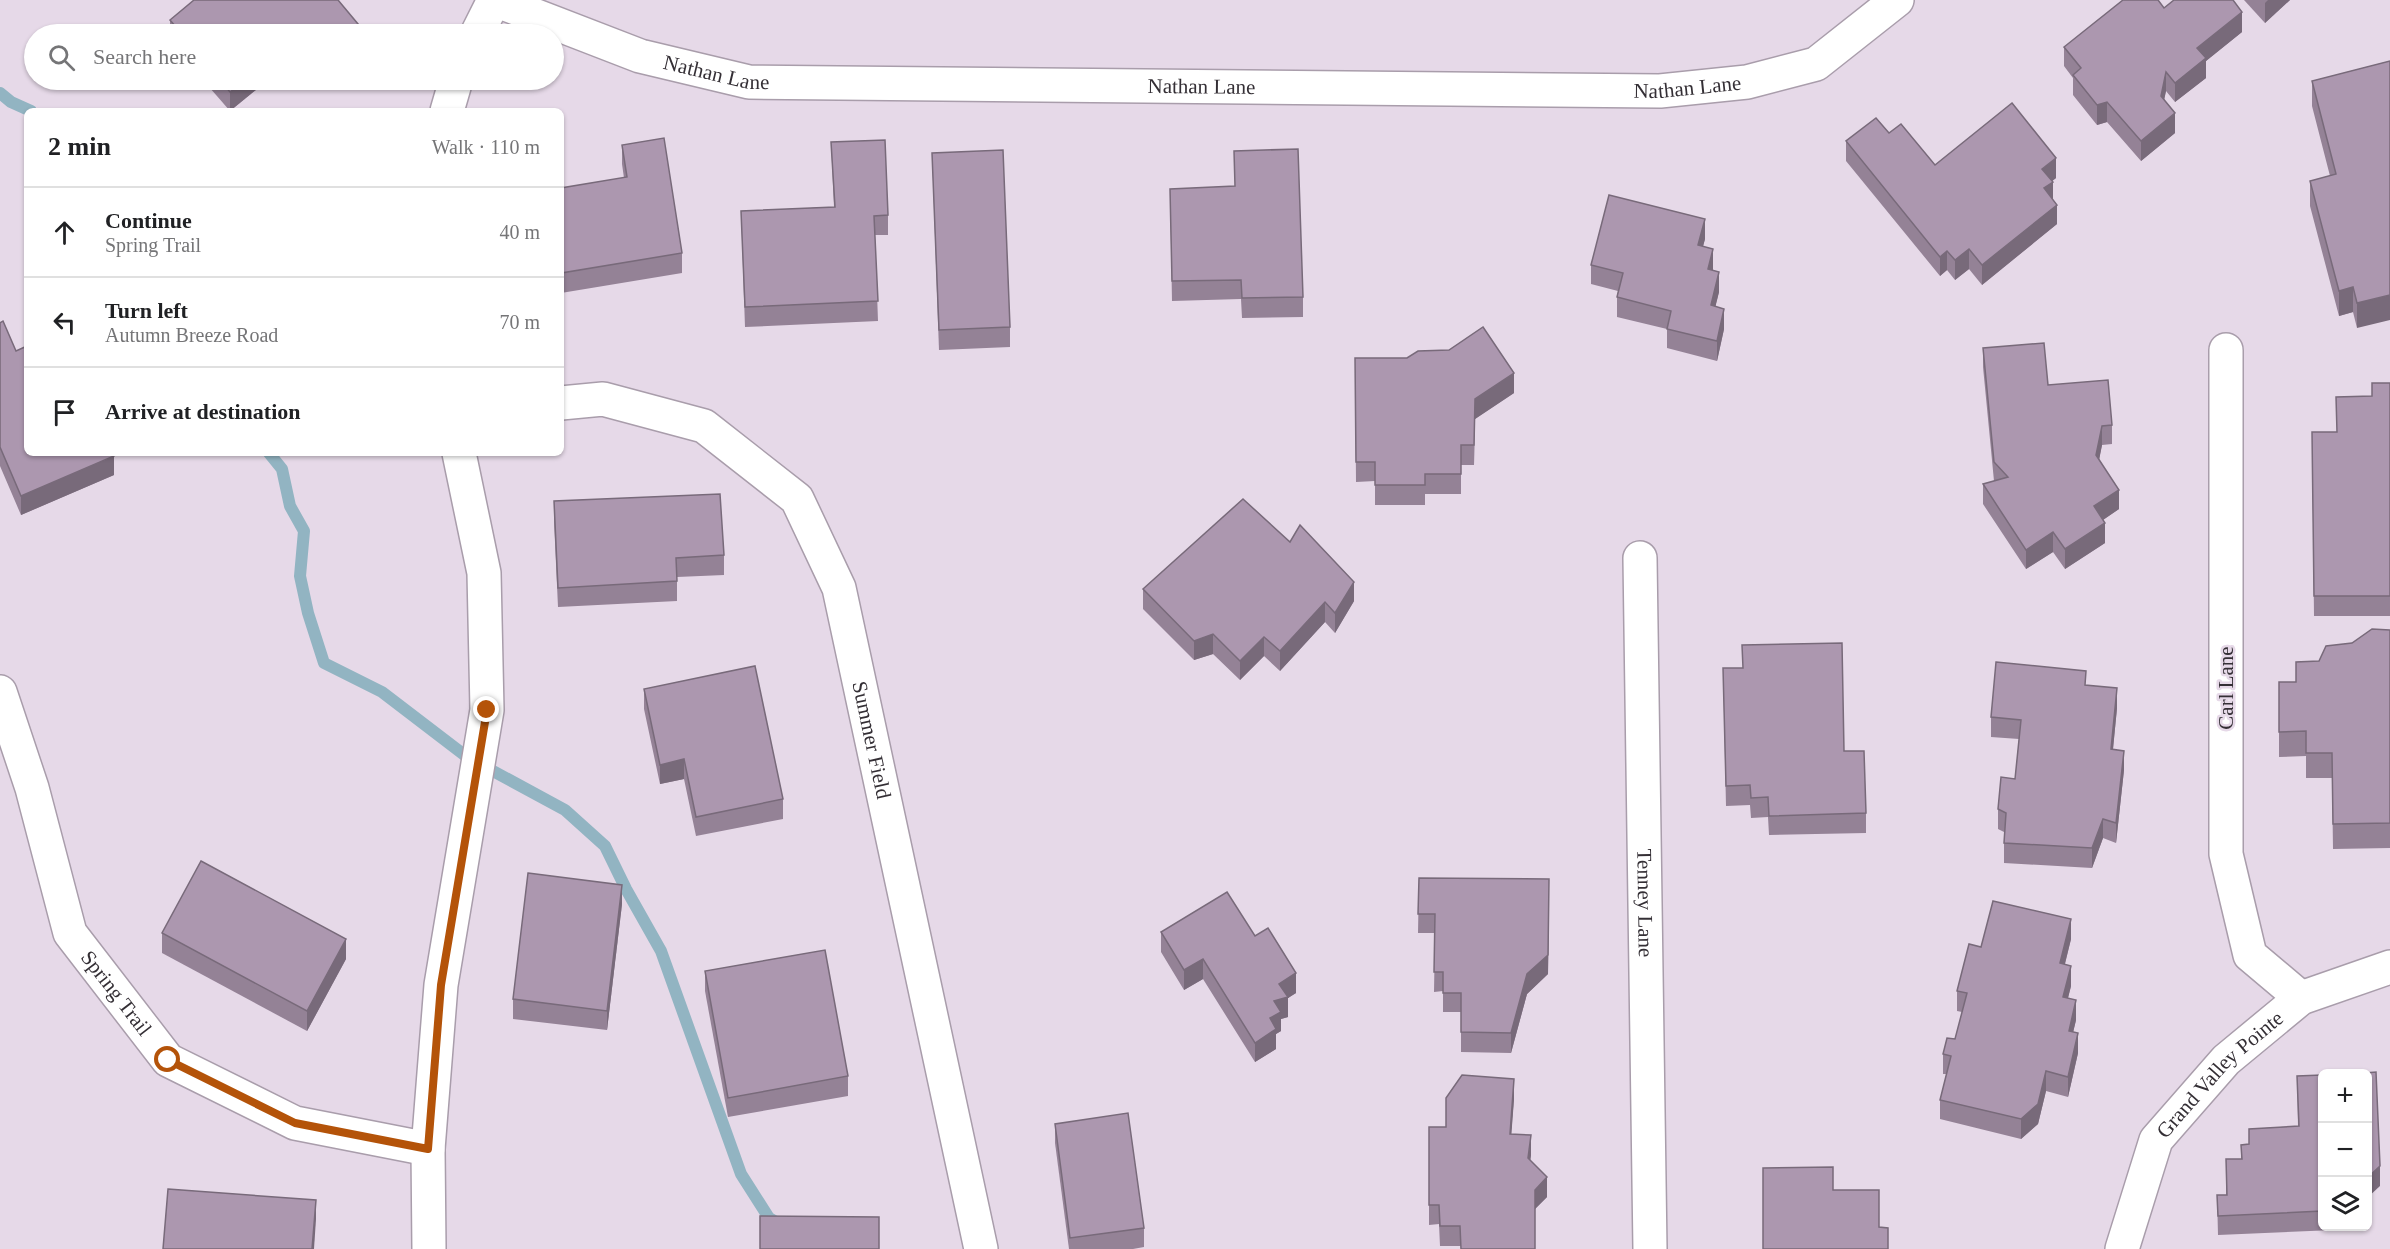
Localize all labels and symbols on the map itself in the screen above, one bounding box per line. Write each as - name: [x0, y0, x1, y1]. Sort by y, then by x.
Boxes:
- street label: Nathan Lane: [661, 50, 770, 94]
- street label: Nathan Lane: [1633, 71, 1742, 103]
- street label: Nathan Lane: [1147, 74, 1256, 99]
- street label: Carl Lane: [2214, 646, 2238, 730]
- street label: Summer Field: [847, 679, 896, 802]
- route end: [473, 696, 499, 722]
- street label: Tenney Lane: [1632, 848, 1658, 958]
- street label: Spring Trail: [76, 946, 157, 1041]
- street label: Grand Valley Pointe: [2151, 1006, 2288, 1143]
- route start: [154, 1046, 180, 1072]

